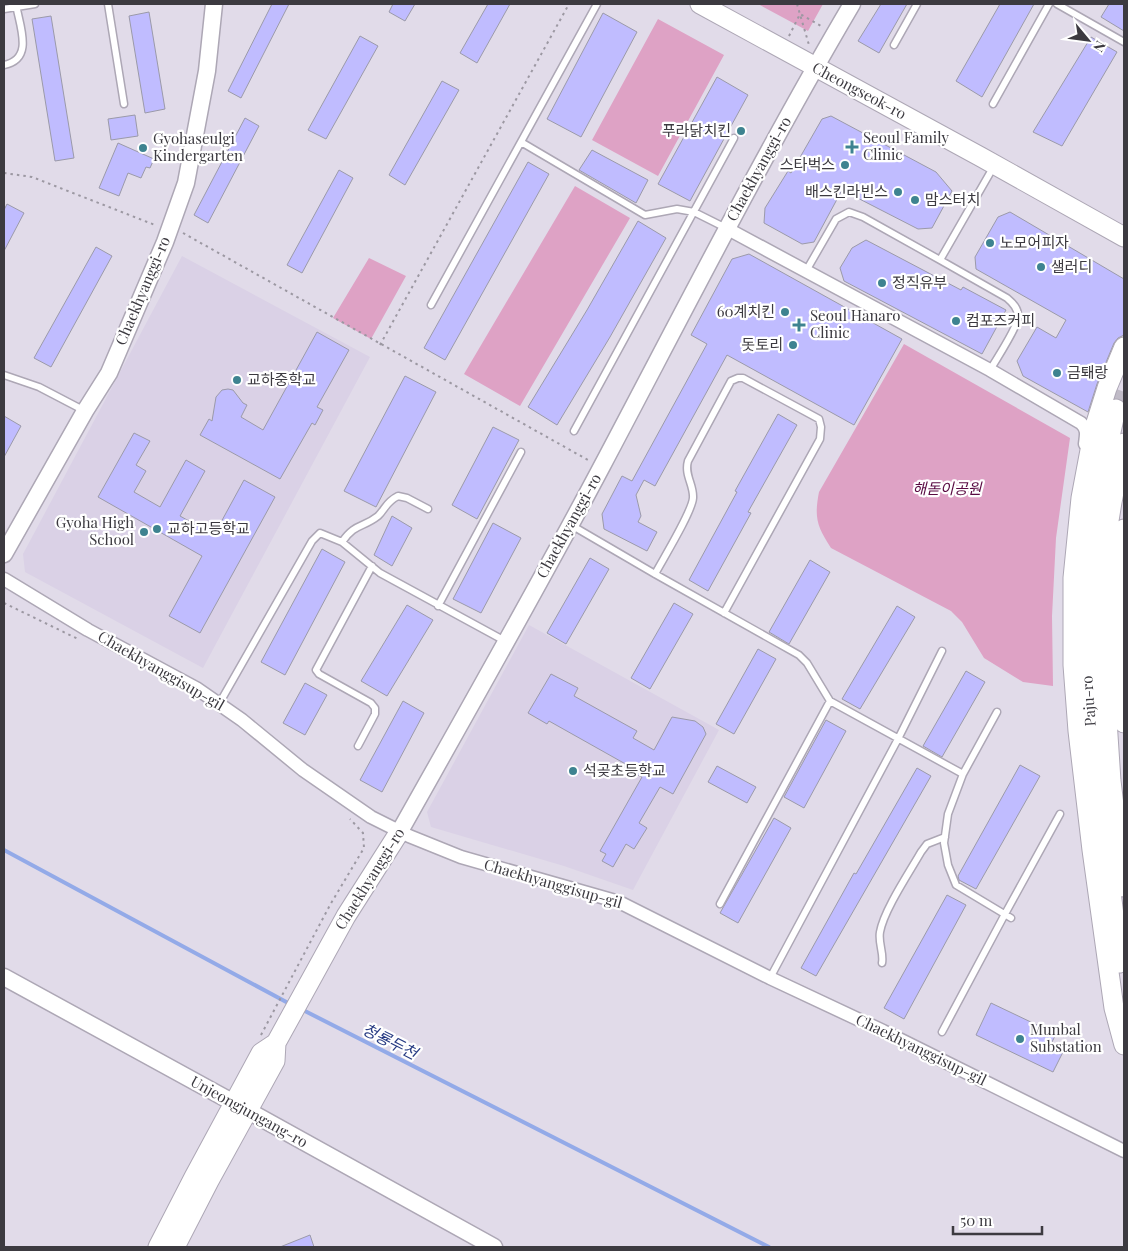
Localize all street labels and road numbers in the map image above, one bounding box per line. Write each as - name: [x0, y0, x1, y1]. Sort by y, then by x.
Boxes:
- street label: Cheongseok-ro: [809, 57, 910, 123]
- street label: Chaekhyanggi-ro: [721, 113, 795, 224]
- street label: Chaekhyanggi-ro: [110, 233, 174, 348]
- street label: Chaekhyanggi-ro: [531, 470, 605, 581]
- street label: Chaekhyanggisup-gil: [95, 626, 228, 715]
- street label: Paju-ro: [1076, 675, 1100, 727]
- street label: Chaekhyanggi-ro: [330, 824, 409, 933]
- street label: Chaekhyanggisup-gil: [482, 854, 625, 912]
- street label: Chaekhyanggisup-gil: [853, 1009, 990, 1089]
- street label: Unjeongjungang-ro: [187, 1071, 312, 1152]

